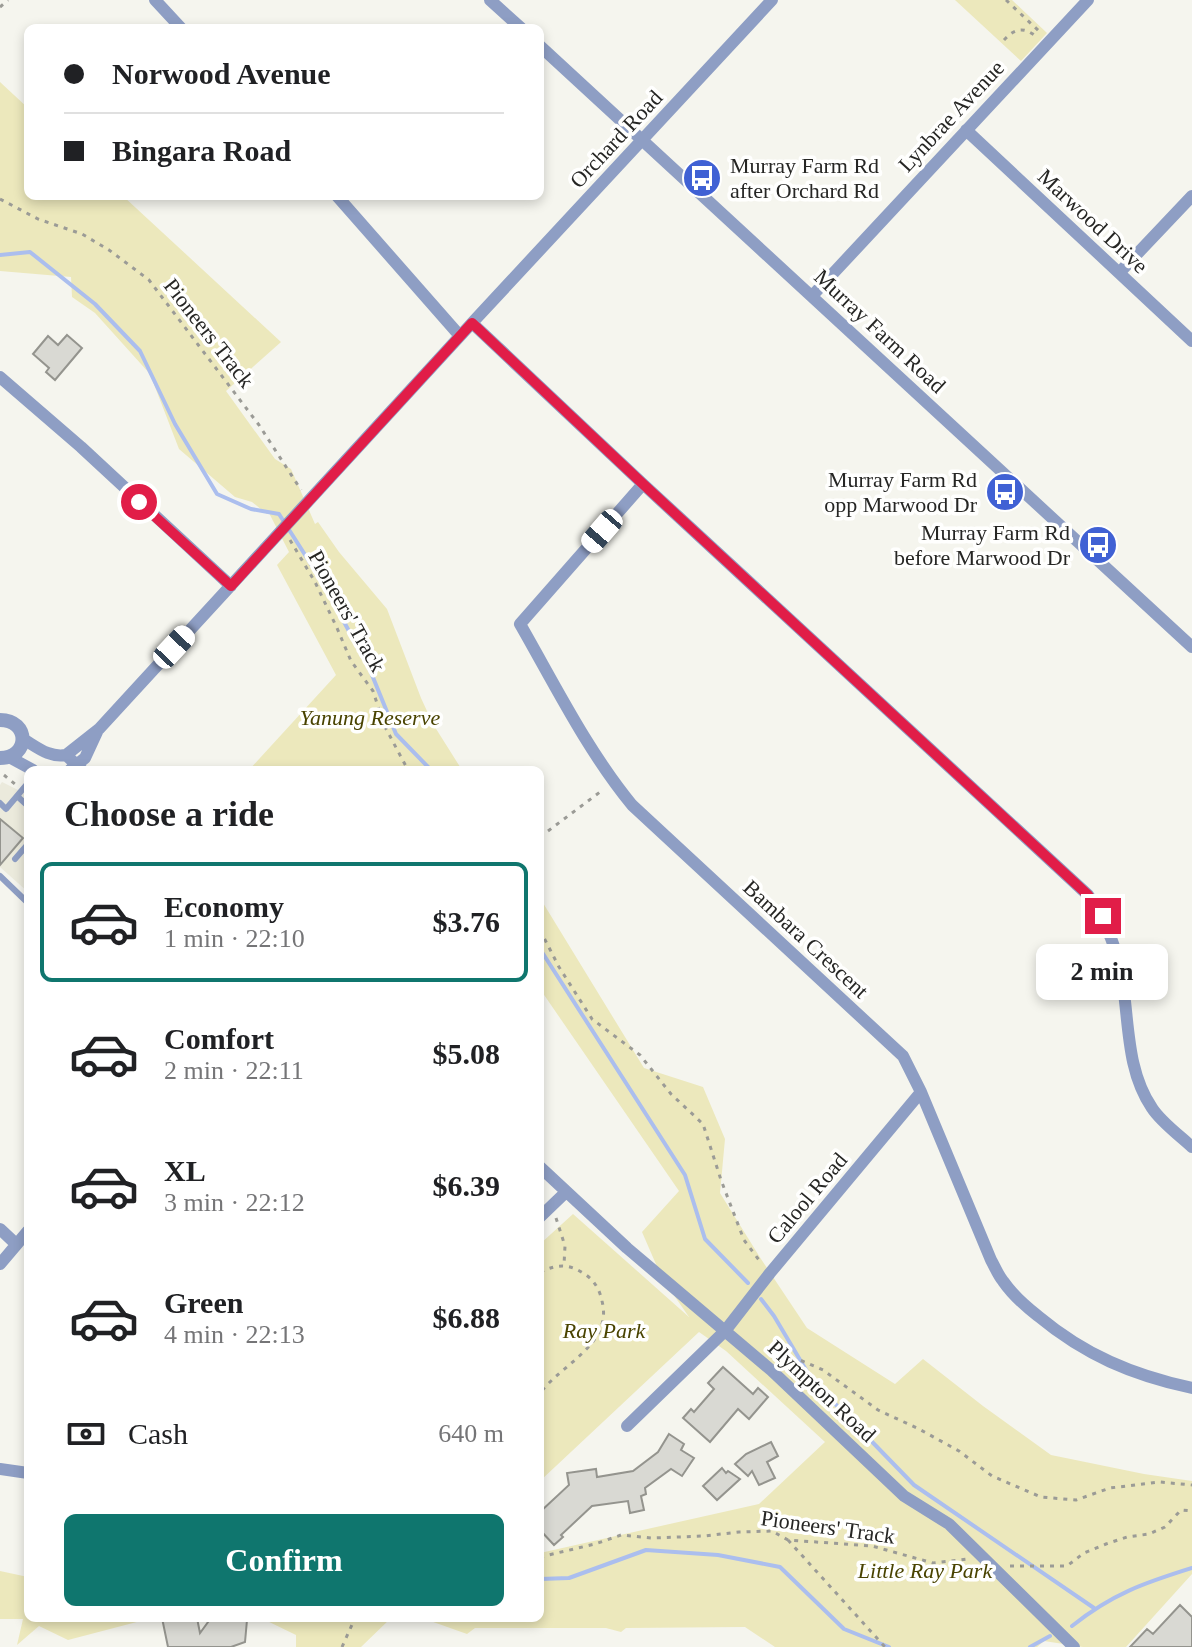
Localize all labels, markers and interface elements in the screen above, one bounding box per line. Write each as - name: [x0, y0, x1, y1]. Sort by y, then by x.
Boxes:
- street label: Lynbrae Avenue: [893, 55, 1009, 177]
- text: Norwood Avenue: [112, 57, 331, 90]
- street label: Orchard Road: [565, 85, 667, 193]
- text: Bingara Road: [112, 134, 291, 167]
- place label: Murray Farm Rd after Orchard Rd: [730, 153, 879, 203]
- bus stop icon: Murray Farm Rd after Orchard Rd: [681, 157, 723, 199]
- street label: Marwood Drive: [1033, 164, 1153, 278]
- street label: Murray Farm Road: [809, 264, 951, 398]
- street label: Pioneers Track: [159, 274, 259, 392]
- place label: Murray Farm Rd opp Marwood Dr: [824, 467, 978, 517]
- bus stop icon: Murray Farm Rd opp Marwood Dr: [984, 471, 1026, 513]
- route start: [121, 484, 157, 520]
- car: [577, 505, 627, 557]
- place label: Murray Farm Rd before Marwood Dr: [894, 520, 1071, 570]
- bus stop icon: Murray Farm Rd before Marwood Dr: [1077, 524, 1119, 566]
- street label: Pioneers' Track: [303, 546, 391, 676]
- car: [149, 621, 199, 673]
- park label: Yanung Reserve: [300, 705, 440, 730]
- text: Choose a ride: [64, 794, 274, 834]
- street label: Bambara Crescent: [738, 875, 874, 1003]
- icon: car: [68, 886, 140, 958]
- text: Economy: [164, 890, 284, 923]
- route end: [1085, 898, 1121, 934]
- text: $3.76: [433, 905, 500, 938]
- text: 1 min · 22:10: [164, 924, 305, 953]
- callout: 2 min: [1037, 944, 1169, 1000]
- text: 2 min: [1071, 957, 1133, 986]
- icon: car: [68, 1018, 140, 1090]
- text: Comfort: [164, 1022, 274, 1055]
- text: $5.08: [433, 1037, 500, 1070]
- text: 2 min · 22:11: [164, 1056, 304, 1085]
- street label: Calool Road: [762, 1148, 852, 1248]
- icon: car: [68, 1150, 140, 1222]
- text: XL: [164, 1154, 206, 1187]
- text: $6.39: [433, 1169, 500, 1202]
- text: 3 min · 22:12: [164, 1188, 305, 1217]
- icon: car: [68, 1282, 140, 1354]
- text: Green: [164, 1286, 243, 1319]
- text: $6.88: [433, 1301, 500, 1334]
- park label: Ray Park: [562, 1318, 646, 1343]
- text: 4 min · 22:13: [164, 1320, 305, 1349]
- street label: Plympton Road: [763, 1335, 881, 1447]
- icon: cash: [64, 1412, 108, 1456]
- text: Cash: [128, 1417, 188, 1450]
- text: 640 m: [438, 1419, 504, 1448]
- street label: Pioneers' Track: [759, 1505, 897, 1549]
- button: Confirm: [64, 1514, 504, 1606]
- park label: Little Ray Park: [857, 1558, 993, 1583]

